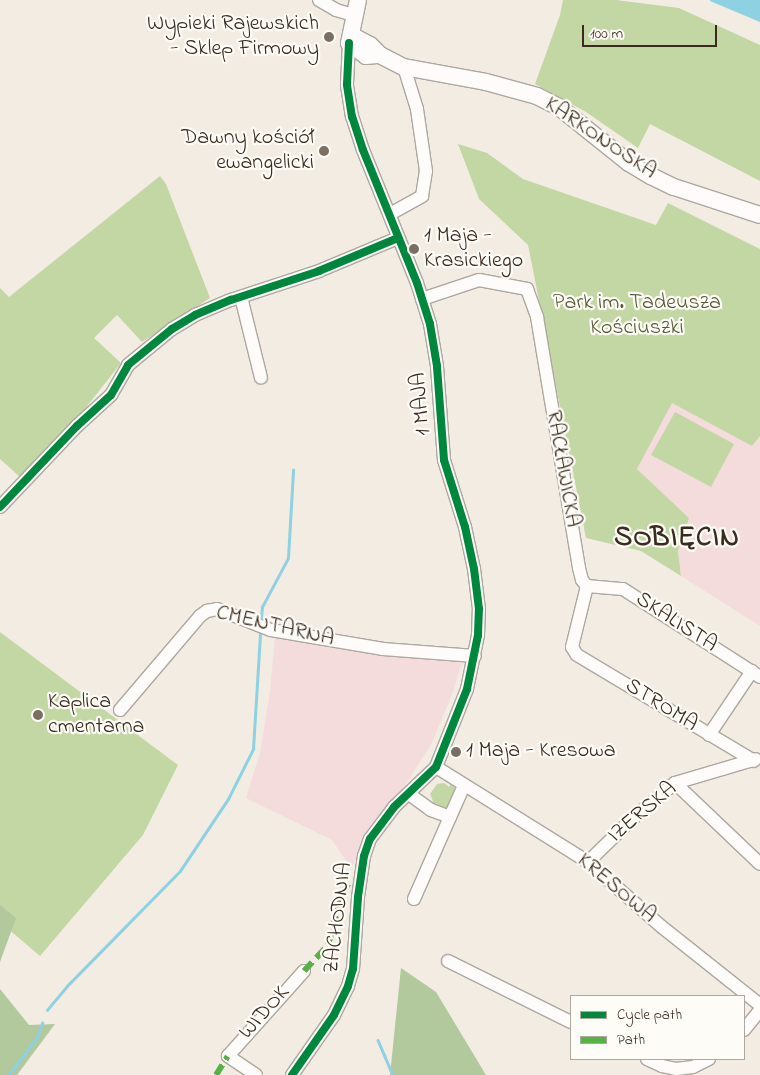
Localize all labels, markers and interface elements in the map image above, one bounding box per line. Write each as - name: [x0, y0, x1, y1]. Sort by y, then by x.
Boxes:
- place label: Wypieki Rajewskich - Sklep Firmowy: [147, 11, 319, 62]
- scale bar: [585, 15, 720, 47]
- text: 100 m: [590, 23, 623, 45]
- marker: Wypieki Rajewskich - Sklep Firmowy: [323, 31, 335, 43]
- street label: KARKONOSKA: [539, 92, 661, 186]
- place label: Dawny kościół ewangelicki: [181, 125, 314, 176]
- marker: Dawny kościół ewangelicki: [318, 145, 330, 157]
- place label: 1 Maja - Krasickiego: [424, 223, 523, 274]
- marker: 1 Maja - Krasickiego: [408, 243, 420, 255]
- park label: Park im. Tadeusza Kościuszki: [553, 290, 721, 342]
- street label: 1 MAJA: [406, 371, 438, 437]
- street label: RACŁAWICKA: [539, 409, 585, 529]
- district label: SOBIĘCIN: [613, 522, 741, 556]
- street label: SKALISTA: [630, 587, 722, 659]
- street label: CMENTARNA: [213, 601, 337, 653]
- street label: STROMA: [620, 673, 702, 739]
- place label: Kaplica cmentarna: [48, 689, 144, 740]
- marker: Kaplica cmentarna: [32, 709, 44, 721]
- place label: 1 Maja - Kresowa: [466, 739, 616, 765]
- marker: 1 Maja - Kresowa: [450, 746, 462, 758]
- street label: IZERSKA: [603, 777, 683, 849]
- street label: KRESOWA: [571, 848, 661, 930]
- street label: ZACHODNIA: [319, 861, 359, 975]
- street label: WIDOK: [234, 981, 296, 1045]
- legend: [570, 995, 745, 1060]
- text: Cycle path: [617, 1004, 682, 1026]
- text: Path: [617, 1029, 645, 1051]

